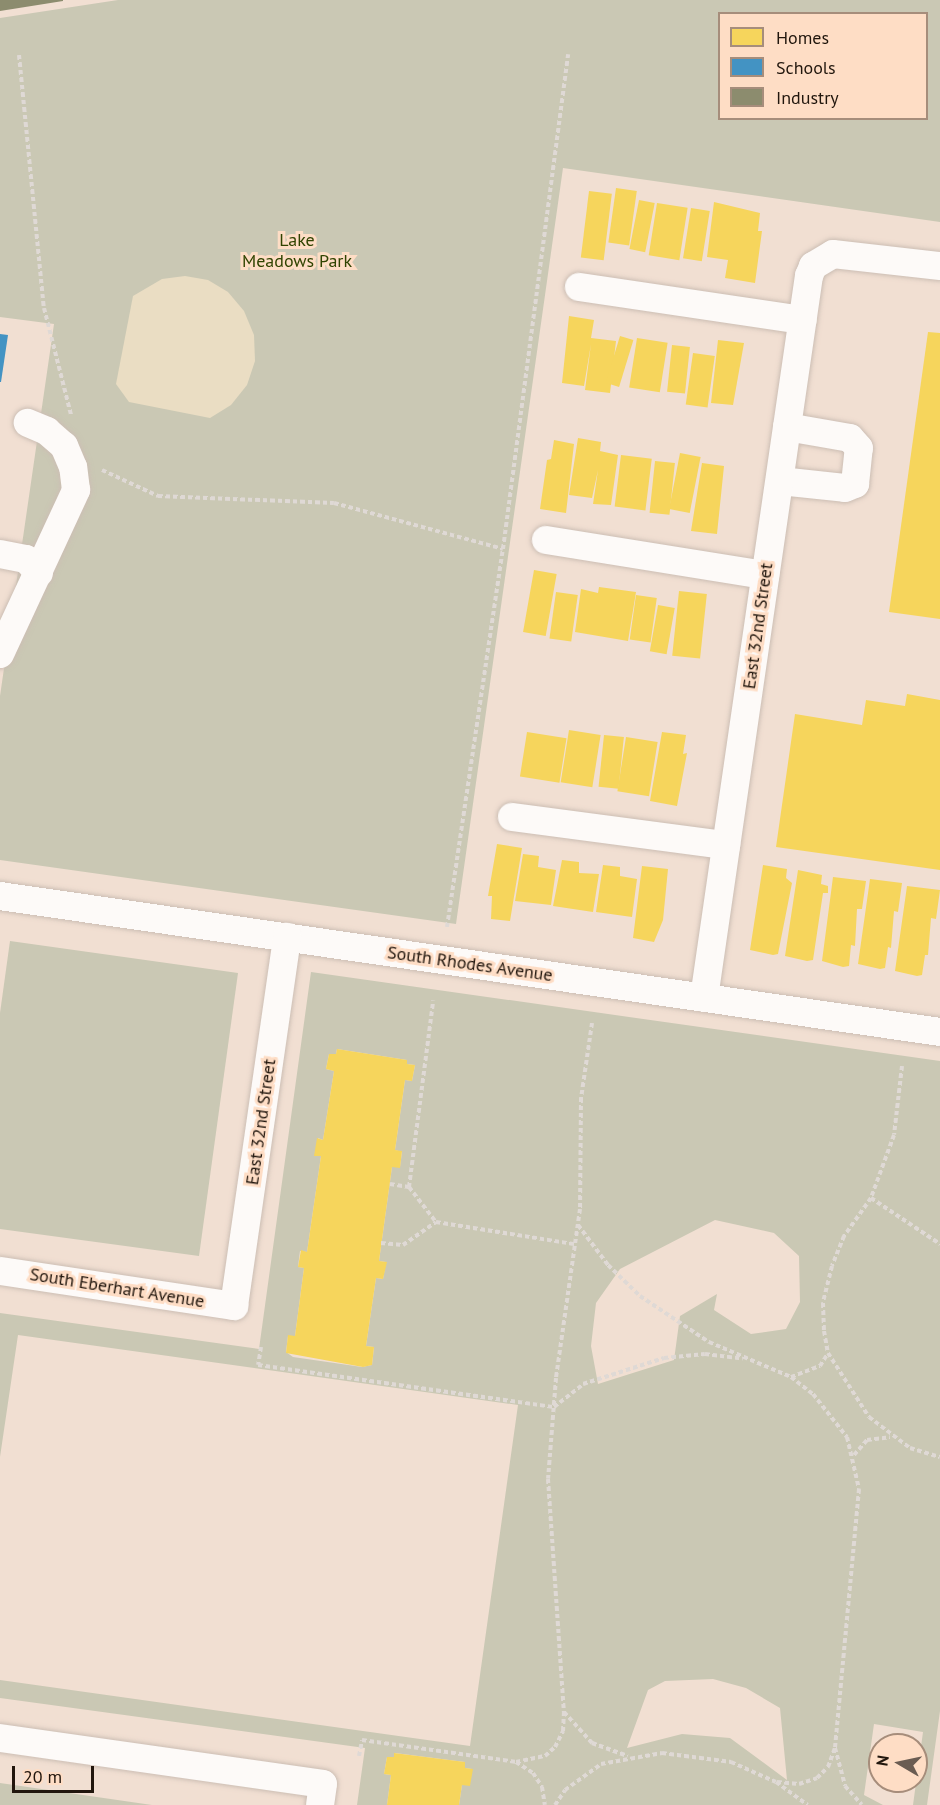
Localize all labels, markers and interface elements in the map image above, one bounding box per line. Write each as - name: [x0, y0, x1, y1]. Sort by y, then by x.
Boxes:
- legend: [718, 12, 928, 120]
- text: Homes: [776, 26, 829, 49]
- text: Schools: [776, 56, 836, 79]
- text: Industry: [776, 86, 839, 109]
- park label: Lake Meadows Park: [242, 230, 352, 272]
- street label: East 32nd Street: [738, 562, 778, 690]
- street label: South Rhodes Avenue: [386, 942, 554, 986]
- street label: East 32nd Street: [241, 1058, 281, 1186]
- street label: South Eberhart Avenue: [28, 1264, 206, 1312]
- north arrow: [868, 1733, 928, 1793]
- scale bar: [15, 1754, 98, 1792]
- text: N: [871, 1754, 893, 1767]
- text: 20 m: [23, 1765, 62, 1788]

